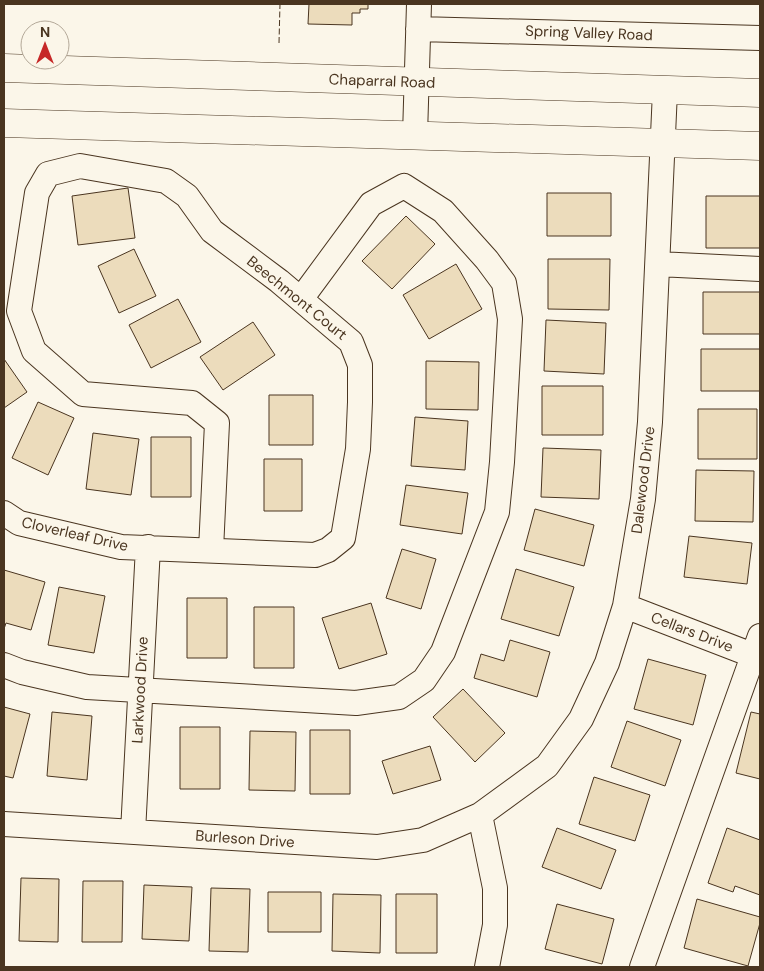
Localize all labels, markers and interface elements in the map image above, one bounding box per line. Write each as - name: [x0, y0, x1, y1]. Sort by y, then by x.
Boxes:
- north arrow: [20, 20, 70, 70]
- street label: Spring Valley Road: [525, 21, 653, 45]
- text: N: [40, 23, 50, 41]
- street label: Chaparral Road: [328, 69, 436, 93]
- street label: Beechmont Court: [243, 251, 351, 345]
- street label: Dalewood Drive: [626, 425, 660, 535]
- street label: Cloverleaf Drive: [20, 512, 130, 556]
- street label: Cellars Drive: [648, 607, 736, 657]
- street label: Larkwood Drive: [127, 636, 153, 744]
- street label: Burleson Drive: [195, 826, 295, 852]

